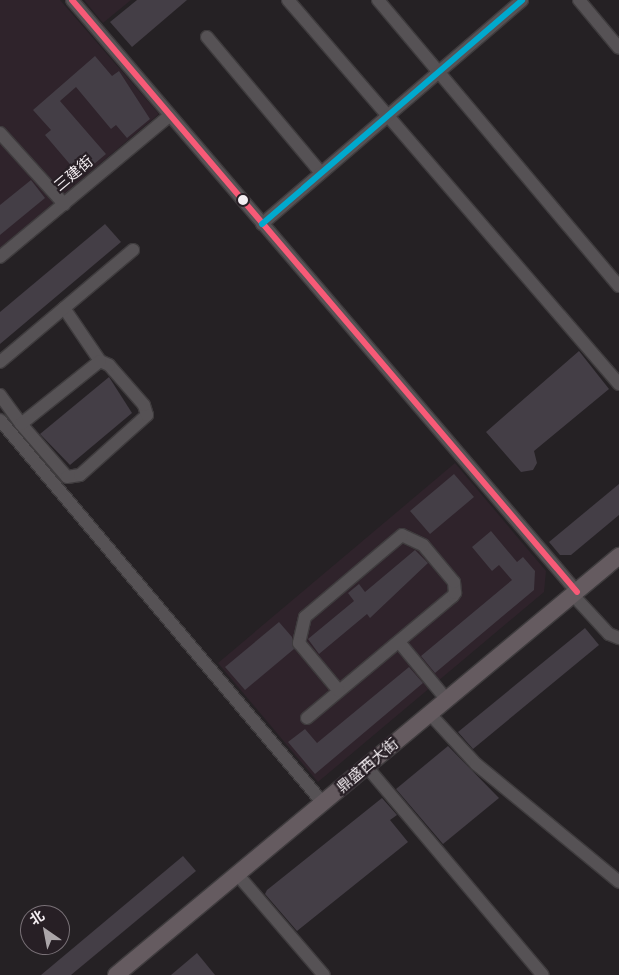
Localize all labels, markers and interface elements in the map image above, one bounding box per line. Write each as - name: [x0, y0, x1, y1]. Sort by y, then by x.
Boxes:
- street label: 三建街: [51, 153, 97, 195]
- unlabelled marker: [238, 195, 248, 205]
- street label: 鼎盛西大街: [333, 735, 403, 797]
- north arrow: [20, 905, 70, 955]
- text: 北: [26, 906, 48, 930]

